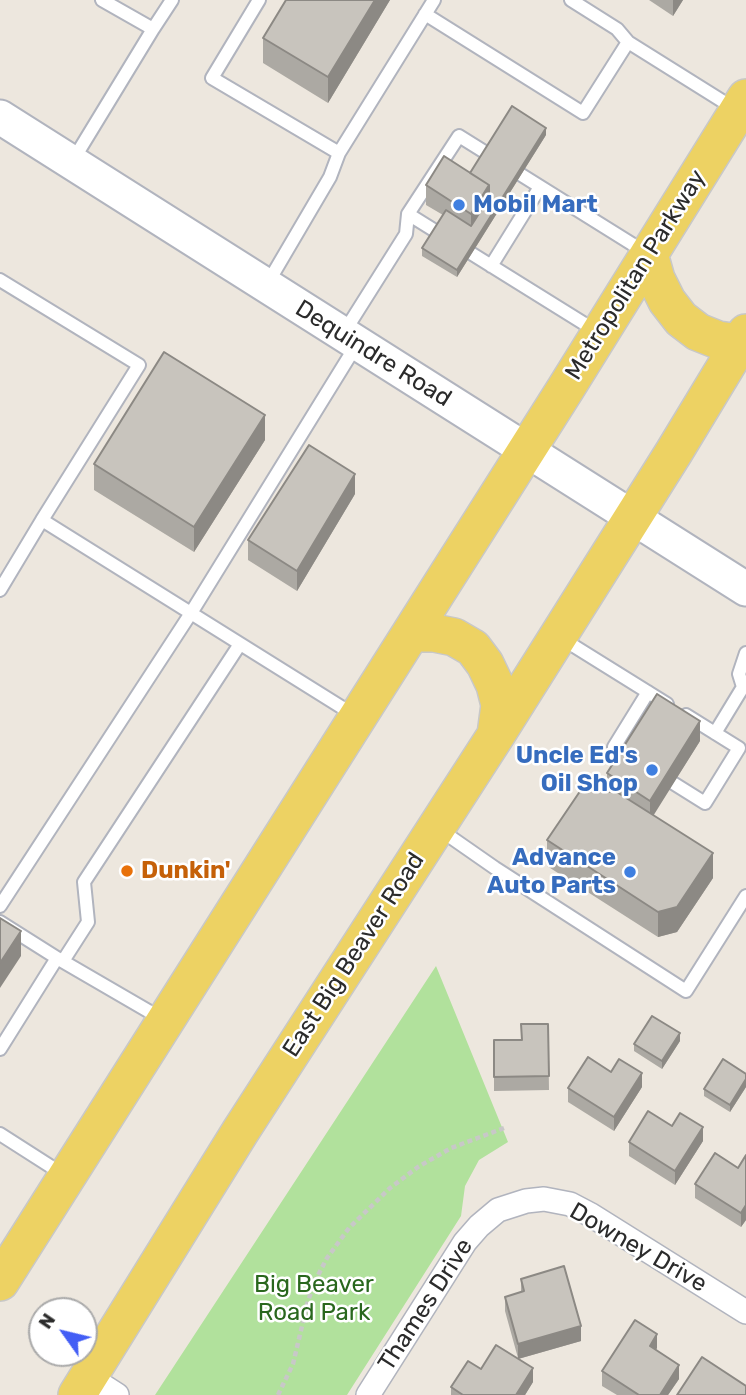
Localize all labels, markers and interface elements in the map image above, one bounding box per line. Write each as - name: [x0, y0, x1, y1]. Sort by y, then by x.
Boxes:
- street label: Metropolitan Parkway: [560, 165, 712, 385]
- place label: Mobil Mart: [473, 191, 598, 219]
- marker: Mobil Mart: [451, 197, 467, 213]
- street label: Dequindre Road: [290, 295, 456, 413]
- place label: Uncle Ed's Oil Shop: [516, 742, 638, 798]
- marker: Uncle Ed's Oil Shop: [644, 762, 660, 778]
- place label: Advance Auto Parts: [487, 844, 616, 900]
- street label: East Big Beaver Road: [277, 847, 431, 1063]
- place label: Dunkin': [141, 857, 231, 885]
- marker: Dunkin': [119, 863, 135, 879]
- marker: Advance Auto Parts: [622, 864, 638, 880]
- street label: Downey Drive: [564, 1197, 712, 1299]
- street label: Thames Drive: [373, 1233, 479, 1377]
- park label: Big Beaver Road Park: [254, 1271, 374, 1327]
- north arrow: [28, 1297, 98, 1367]
- text: N: [33, 1309, 60, 1333]

